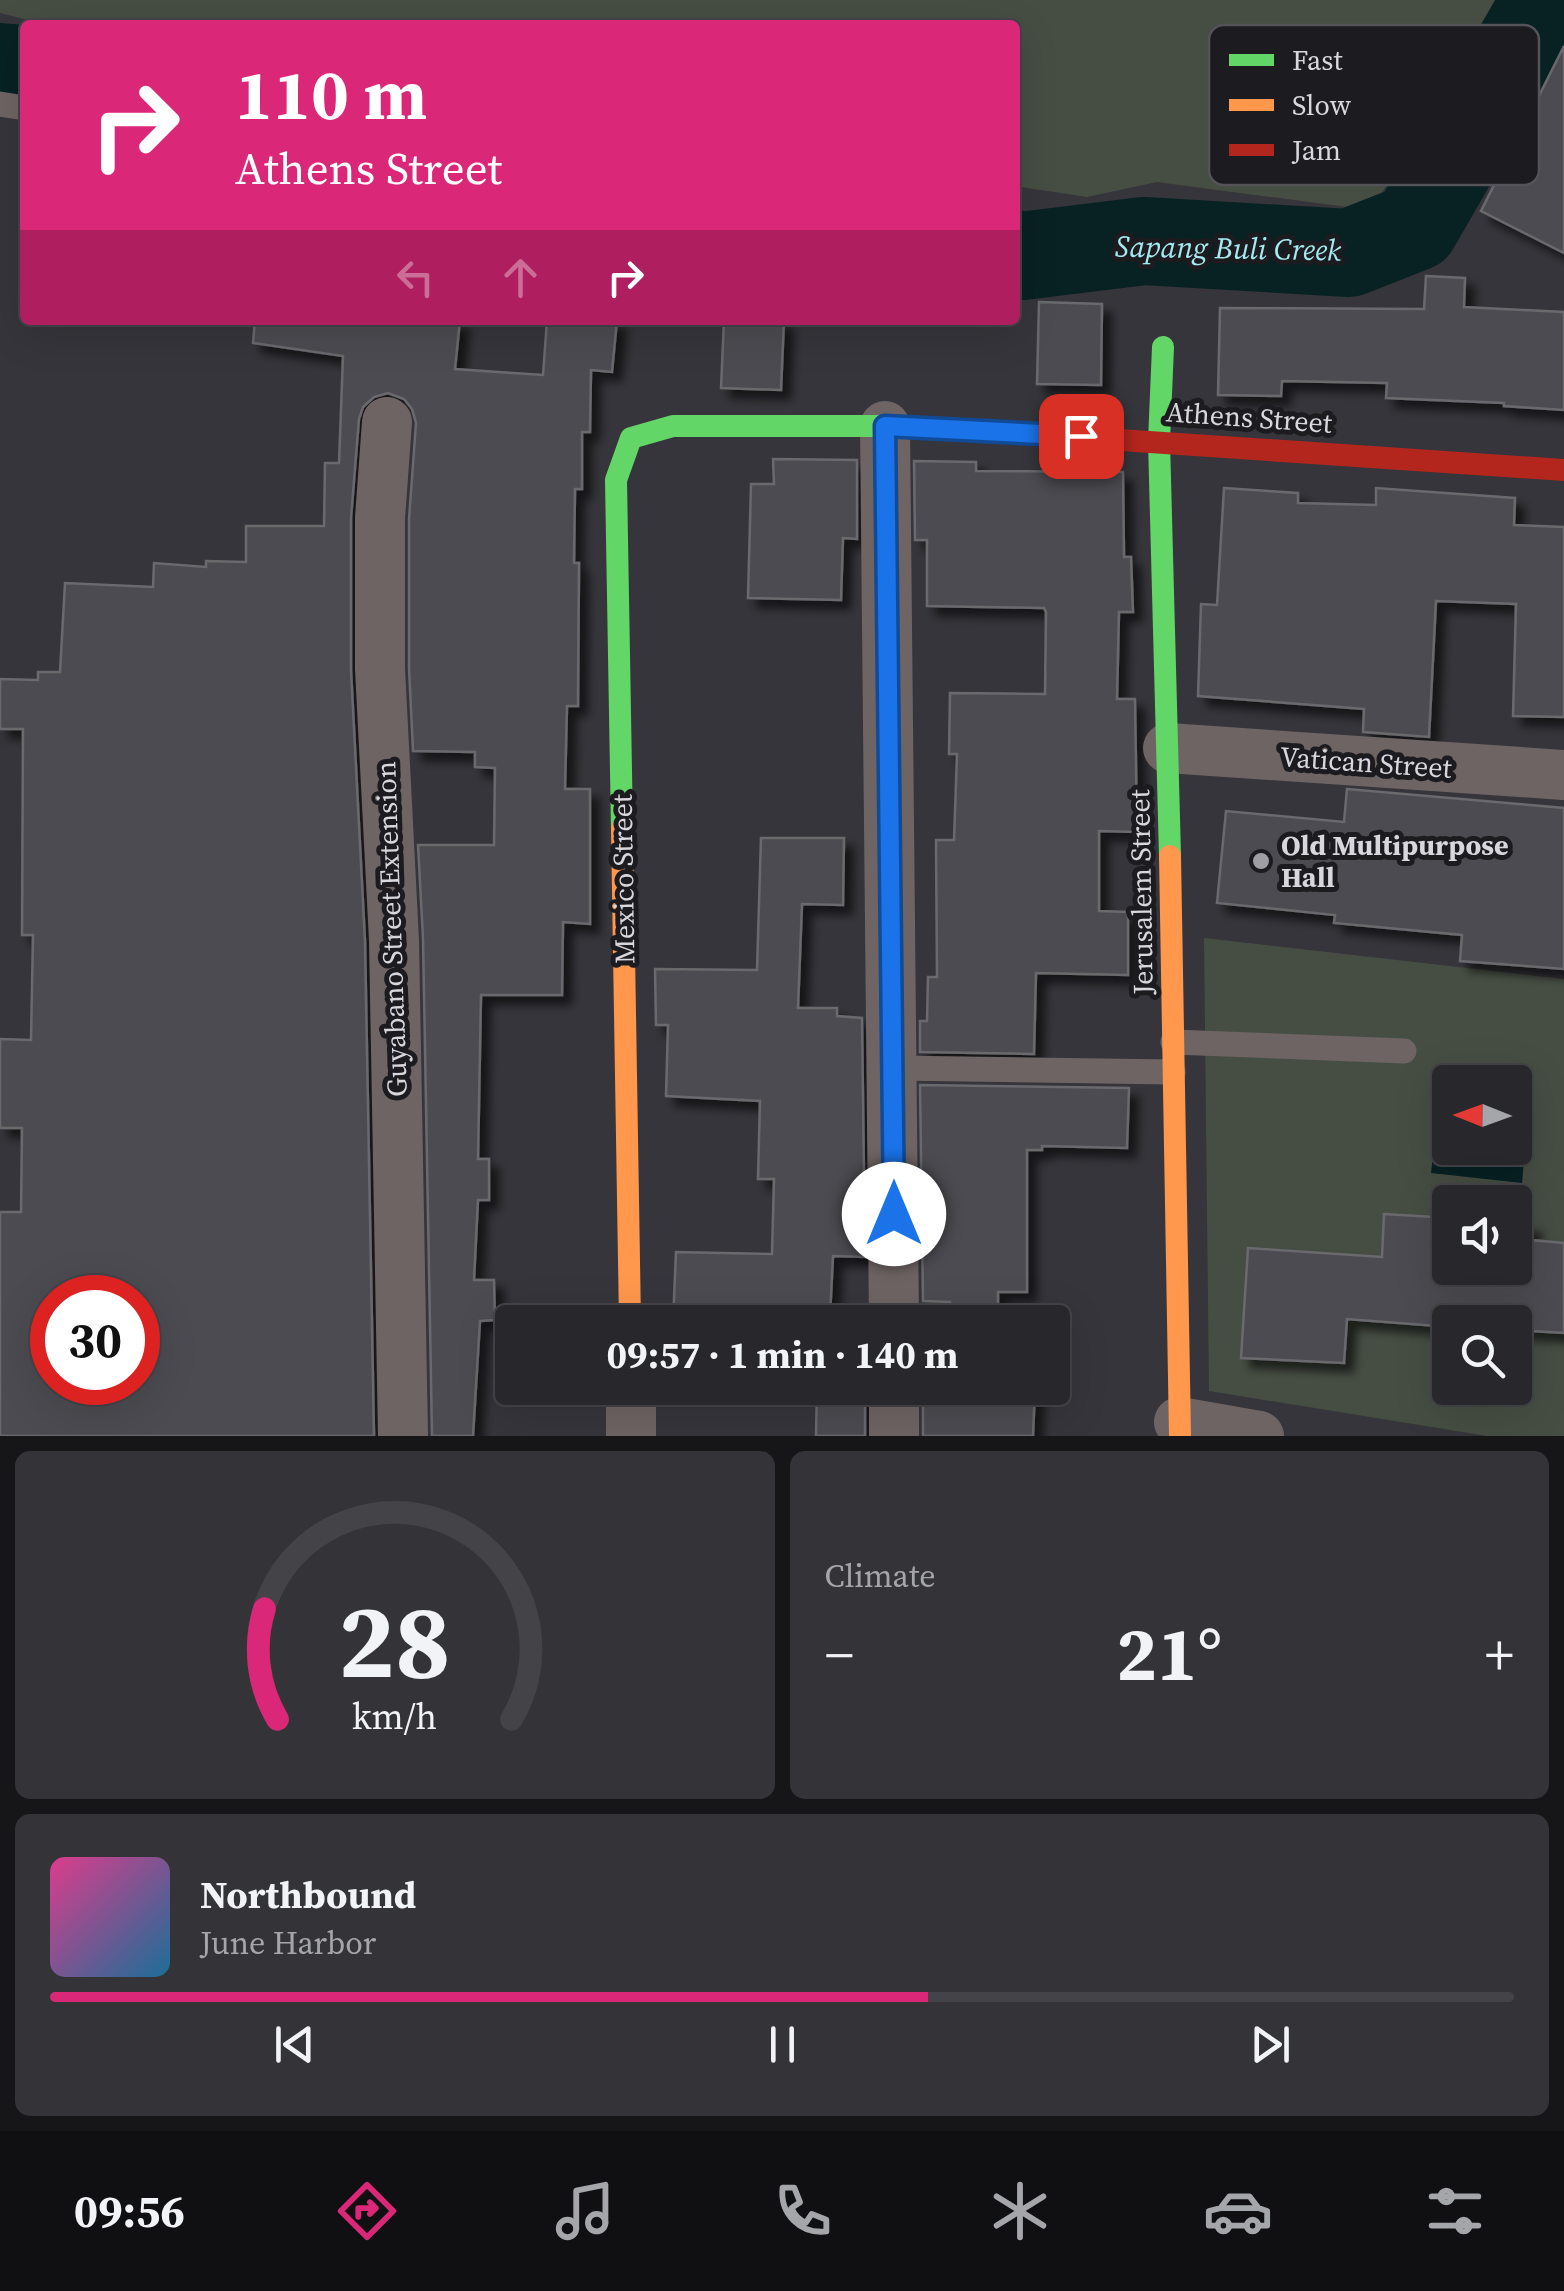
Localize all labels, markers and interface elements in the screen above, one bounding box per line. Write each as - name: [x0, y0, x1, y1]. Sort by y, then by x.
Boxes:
- legend: [1209, 25, 1539, 185]
- text: Fast: [1292, 41, 1343, 79]
- text: 110 m: [235, 46, 427, 142]
- icon: right: [70, 60, 200, 190]
- text: Slow: [1292, 86, 1352, 124]
- text: Jam: [1291, 131, 1341, 169]
- text: Athens Street: [235, 137, 502, 199]
- water label: Sapang Buli Creek: [1114, 226, 1342, 270]
- icon: left: [388, 250, 443, 305]
- icon: ahead: [493, 250, 548, 305]
- icon: right: [598, 250, 653, 305]
- street label: Athens Street: [1165, 392, 1334, 442]
- pin: [1039, 394, 1124, 479]
- icon: arrive: [1054, 409, 1109, 464]
- street label: Vatican Street: [1279, 737, 1454, 787]
- street label: Guyabano Street Extension: [366, 760, 416, 1097]
- street label: Jerusalem Street: [1120, 788, 1162, 996]
- street label: Mexico Street: [603, 793, 643, 964]
- place label: Old Multipurpose Hall: [1281, 826, 1509, 896]
- marker: Old Multipurpose Hall: [1250, 850, 1272, 872]
- north arrow: [1432, 1065, 1532, 1165]
- map controls: [1432, 1065, 1532, 1405]
- position arrow: [842, 1162, 946, 1266]
- button: sound: [1432, 1185, 1532, 1285]
- speed limit sign: 30: [30, 1275, 160, 1405]
- button: search: [1432, 1305, 1532, 1405]
- text: 09:57 · 1 min · 140 m: [606, 1329, 959, 1381]
- text: Climate: [825, 1554, 936, 1598]
- text: 28: [338, 1569, 451, 1712]
- text: 21°: [1116, 1602, 1222, 1705]
- text: −: [825, 1617, 854, 1692]
- text: +: [1485, 1617, 1514, 1692]
- text: km/h: [352, 1692, 437, 1741]
- text: Northbound: [200, 1869, 416, 1921]
- text: June Harbor: [200, 1921, 376, 1965]
- icon: previous: [267, 2017, 322, 2072]
- icon: pause: [755, 2017, 810, 2072]
- icon: next: [1243, 2017, 1298, 2072]
- icon: directions: [332, 2176, 402, 2246]
- icon: music: [550, 2176, 620, 2246]
- icon: phone: [768, 2176, 838, 2246]
- icon: climate: [985, 2176, 1055, 2246]
- icon: car: [1203, 2176, 1273, 2246]
- icon: filters: [1420, 2176, 1490, 2246]
- text: 09:56: [74, 2180, 185, 2242]

